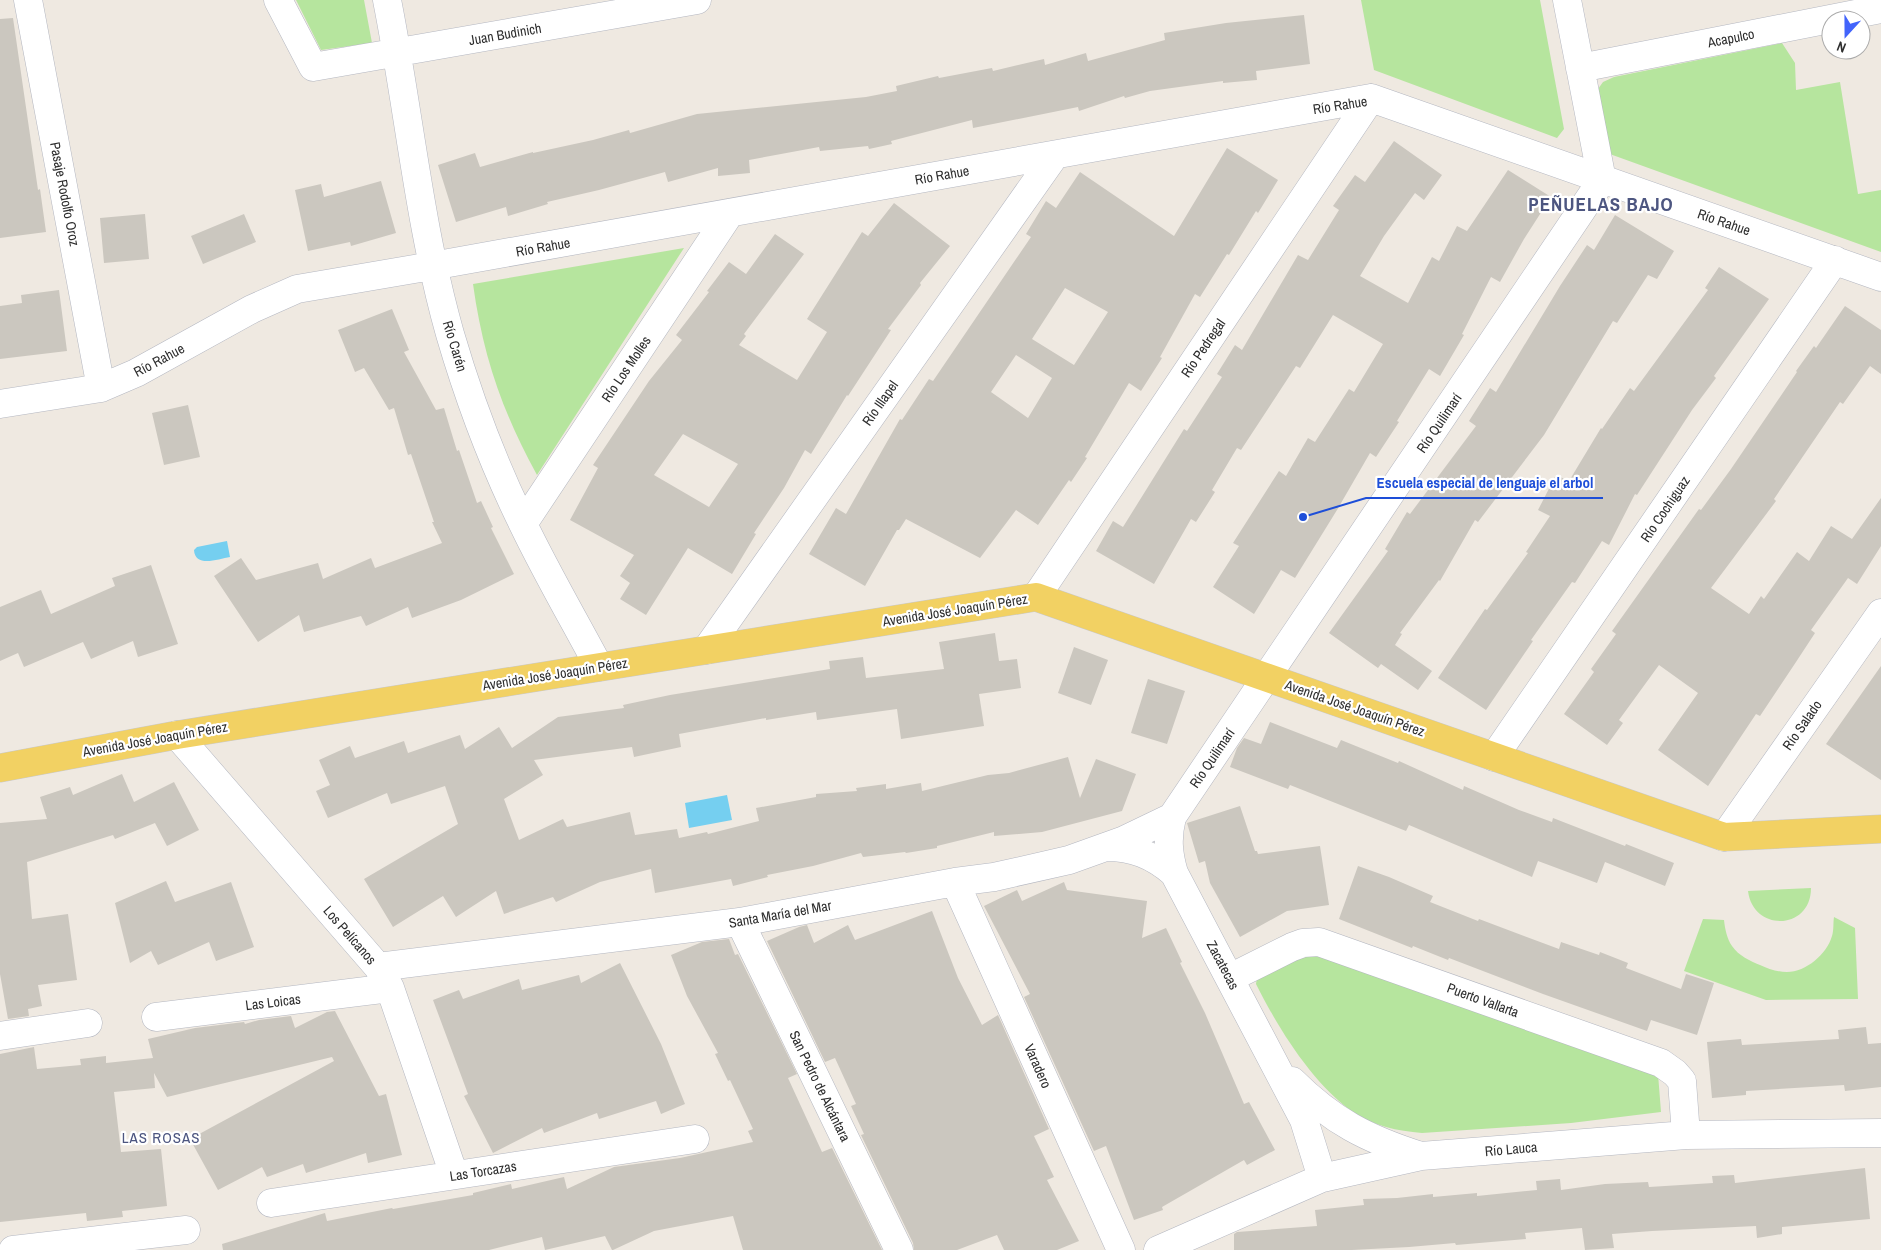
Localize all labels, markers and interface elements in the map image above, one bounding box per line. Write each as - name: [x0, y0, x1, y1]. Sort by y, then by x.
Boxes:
- north arrow: [1821, 10, 1871, 60]
- street label: Juan Budinich: [467, 19, 543, 49]
- street label: Acapulco: [1705, 25, 1756, 52]
- text: N: [1834, 37, 1848, 57]
- street label: Río Rahue: [1311, 92, 1369, 118]
- street label: Pasaje Rodolfo Oroz: [46, 140, 84, 248]
- street label: Río Rahue: [913, 161, 971, 189]
- district label: PEÑUELAS BAJO: [1528, 191, 1674, 217]
- street label: Río Rahue: [1695, 205, 1753, 239]
- street label: Río Rahue: [514, 233, 572, 261]
- street label: Río Pedregal: [1177, 315, 1229, 381]
- street label: Río Carén: [439, 318, 471, 374]
- street label: Río Los Molles: [597, 332, 655, 406]
- street label: Río Rahue: [131, 339, 187, 381]
- street label: Río Illapel: [858, 377, 902, 429]
- street label: Río Quilimarí: [1412, 389, 1466, 456]
- callout: Escuela especial de lenguaje el arbol: [1366, 468, 1603, 498]
- text: Escuela especial de lenguaje el arbol: [1377, 472, 1593, 493]
- street label: Río Cochiguaz: [1636, 472, 1694, 546]
- street label: Avenida José Joaquín Pérez: [880, 590, 1029, 631]
- street label: Avenida José Joaquín Pérez: [480, 654, 629, 695]
- street label: Avenida José Joaquín Pérez: [1282, 675, 1427, 740]
- street label: Río Salado: [1778, 697, 1826, 753]
- street label: Avenida José Joaquín Pérez: [80, 717, 229, 761]
- street label: Río Quilimarí: [1185, 724, 1239, 791]
- street label: Santa María del Mar: [727, 896, 833, 932]
- street label: Los Pelícanos: [320, 902, 381, 968]
- street label: Zacatecas: [1203, 937, 1243, 993]
- street label: Puerto Vallarta: [1445, 979, 1522, 1022]
- street label: Las Loicas: [244, 990, 302, 1014]
- street label: San Pedro de Alcántara: [785, 1028, 855, 1145]
- street label: Varadero: [1020, 1041, 1056, 1091]
- district label: LAS ROSAS: [122, 1127, 200, 1148]
- street label: Río Lauca: [1484, 1138, 1538, 1160]
- street label: Las Torcazas: [448, 1157, 518, 1185]

